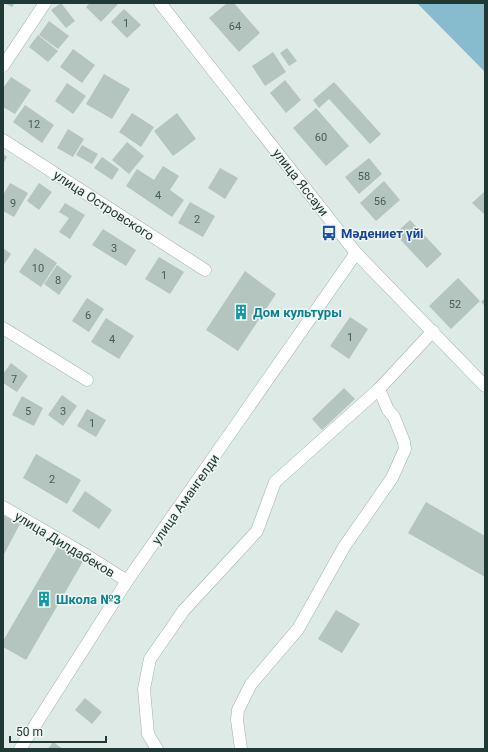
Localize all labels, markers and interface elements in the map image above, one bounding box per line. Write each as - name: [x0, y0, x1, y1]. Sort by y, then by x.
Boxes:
- house number: 1: [123, 17, 129, 30]
- house number: 64: [229, 20, 241, 33]
- house number: 12: [28, 118, 40, 131]
- house number: 60: [315, 131, 327, 144]
- street label: улица Яссауи: [270, 146, 332, 219]
- street label: улица Островского: [51, 167, 157, 244]
- house number: 58: [358, 170, 370, 183]
- house number: 4: [155, 189, 161, 202]
- house number: 56: [374, 195, 386, 208]
- house number: 9: [10, 197, 16, 210]
- house number: 2: [194, 213, 200, 226]
- bus stop icon: Мәдениет үйі: [320, 224, 338, 242]
- place label: Мәдениет үйі: [341, 226, 423, 241]
- house number: 3: [111, 242, 117, 255]
- house number: 10: [32, 262, 44, 275]
- house number: 1: [161, 269, 167, 282]
- house number: 8: [55, 274, 61, 287]
- house number: 52: [449, 298, 461, 311]
- building icon: Дом культуры: [232, 303, 250, 321]
- place label: Дом культуры: [253, 305, 342, 320]
- house number: 6: [85, 309, 91, 322]
- house number: 1: [347, 331, 353, 344]
- house number: 4: [109, 333, 115, 346]
- house number: 7: [11, 373, 17, 386]
- house number: 5: [25, 405, 31, 418]
- house number: 3: [60, 405, 66, 418]
- house number: 1: [89, 417, 95, 430]
- street label: улица Амангелди: [149, 451, 222, 547]
- house number: 2: [49, 473, 55, 486]
- street label: улица Дилдабеков: [12, 509, 118, 580]
- building icon: Школа №3: [35, 590, 53, 608]
- place label: Школа №3: [56, 592, 121, 607]
- scale bar: [10, 718, 106, 744]
- text: 50 m: [16, 725, 43, 739]

